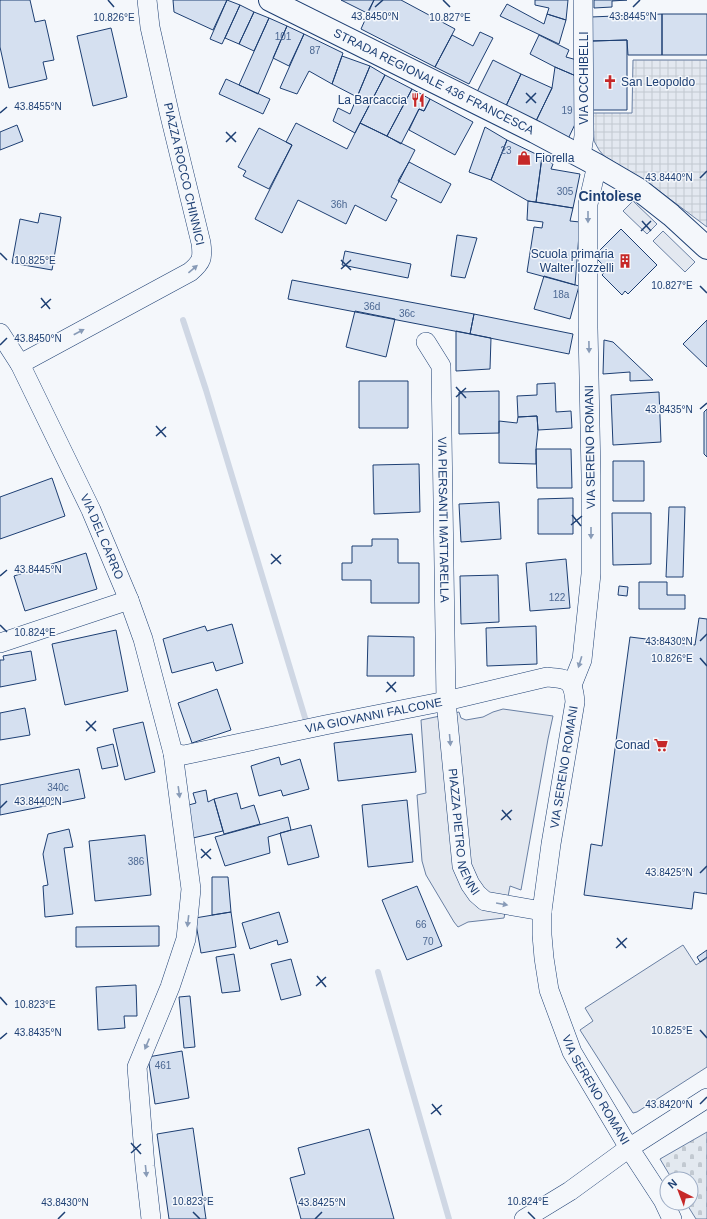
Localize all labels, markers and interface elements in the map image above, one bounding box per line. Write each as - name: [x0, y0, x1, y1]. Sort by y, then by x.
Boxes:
- text: 43.8450°N: [351, 11, 399, 22]
- text: 43.8445°N: [609, 11, 657, 22]
- text: 10.826°E: [93, 12, 135, 23]
- text: 10.827°E: [429, 12, 471, 23]
- street label: STRADA REGIONALE 436 FRANCESCA: [331, 26, 536, 137]
- house number: 101: [275, 31, 292, 42]
- street label: VIA OCCHIBELLI: [577, 31, 591, 125]
- house number: 87: [309, 45, 321, 56]
- church icon: San Leopoldo: [602, 74, 618, 90]
- place label: San Leopoldo: [621, 75, 695, 89]
- restaurant icon: La Barcaccia: [410, 92, 426, 108]
- place label: La Barcaccia: [338, 93, 407, 107]
- text: 43.8455°N: [14, 101, 62, 112]
- street label: PIAZZA ROCCO CHINNICI: [161, 101, 207, 247]
- house number: 19: [561, 105, 573, 116]
- house number: 23: [500, 145, 512, 156]
- shop icon: Fiorella: [516, 150, 532, 166]
- place label: Fiorella: [535, 151, 575, 165]
- text: 43.8440°N: [645, 172, 693, 183]
- house number: 305: [557, 186, 574, 197]
- district label: Cintolese: [578, 188, 642, 204]
- house number: 36h: [331, 199, 347, 210]
- one-way arrow: [585, 211, 591, 224]
- place label: Scuola primaria Walter Iozzelli: [531, 247, 614, 275]
- building icon: Scuola primaria Walter Iozzelli: [617, 253, 633, 269]
- text: 10.825°E: [14, 255, 56, 266]
- one-way arrow: [187, 264, 198, 273]
- text: 10.827°E: [651, 280, 693, 291]
- house number: 18a: [553, 289, 570, 300]
- house number: 36d: [364, 301, 380, 312]
- house number: 36c: [399, 308, 415, 319]
- one-way arrow: [73, 329, 85, 335]
- text: 43.8450°N: [14, 333, 62, 344]
- one-way arrow: [586, 341, 592, 354]
- street label: VIA SERENO ROMANI: [582, 385, 598, 509]
- text: 43.8435°N: [645, 404, 693, 415]
- street label: VIA PIERSANTI MATTARELLA: [435, 437, 452, 603]
- street label: VIA DEL CARRO: [77, 492, 126, 581]
- one-way arrow: [588, 527, 594, 540]
- text: 43.8445°N: [14, 564, 62, 575]
- house number: 122: [549, 592, 566, 603]
- text: 10.824°E: [14, 627, 56, 638]
- text: 43.8430°N: [645, 636, 693, 647]
- text: 10.826°E: [651, 653, 693, 664]
- one-way arrow: [577, 657, 583, 669]
- street label: VIA GIOVANNI FALCONE: [304, 695, 443, 736]
- street label: VIA SERENO ROMANI: [547, 705, 581, 829]
- one-way arrow: [446, 734, 453, 746]
- supermarket icon: Conad: [653, 737, 669, 753]
- place label: Conad: [615, 738, 650, 752]
- street label: PIAZZA PIETRO NENNI: [446, 768, 483, 898]
- house number: 340c: [47, 782, 69, 793]
- one-way arrow: [176, 786, 182, 798]
- text: 43.8440°N: [14, 796, 62, 807]
- house number: 386: [128, 856, 145, 867]
- text: 43.8425°N: [645, 867, 693, 878]
- one-way arrow: [496, 901, 508, 907]
- one-way arrow: [185, 915, 191, 927]
- house number: 66: [415, 919, 427, 930]
- house number: 70: [422, 936, 434, 947]
- text: 10.823°E: [14, 999, 56, 1010]
- text: 10.825°E: [651, 1025, 693, 1036]
- text: 43.8435°N: [14, 1027, 62, 1038]
- street label: VIA SERENO ROMANI: [559, 1033, 632, 1147]
- one-way arrow: [144, 1038, 150, 1049]
- house number: 461: [155, 1060, 172, 1071]
- text: 43.8420°N: [645, 1099, 693, 1110]
- one-way arrow: [143, 1165, 149, 1177]
- north arrow: [659, 1171, 699, 1211]
- text: N: [665, 1176, 679, 1191]
- text: 10.823°E: [172, 1196, 214, 1207]
- text: 10.824°E: [507, 1196, 549, 1207]
- text: 43.8430°N: [41, 1197, 89, 1208]
- text: 43.8425°N: [298, 1197, 346, 1208]

